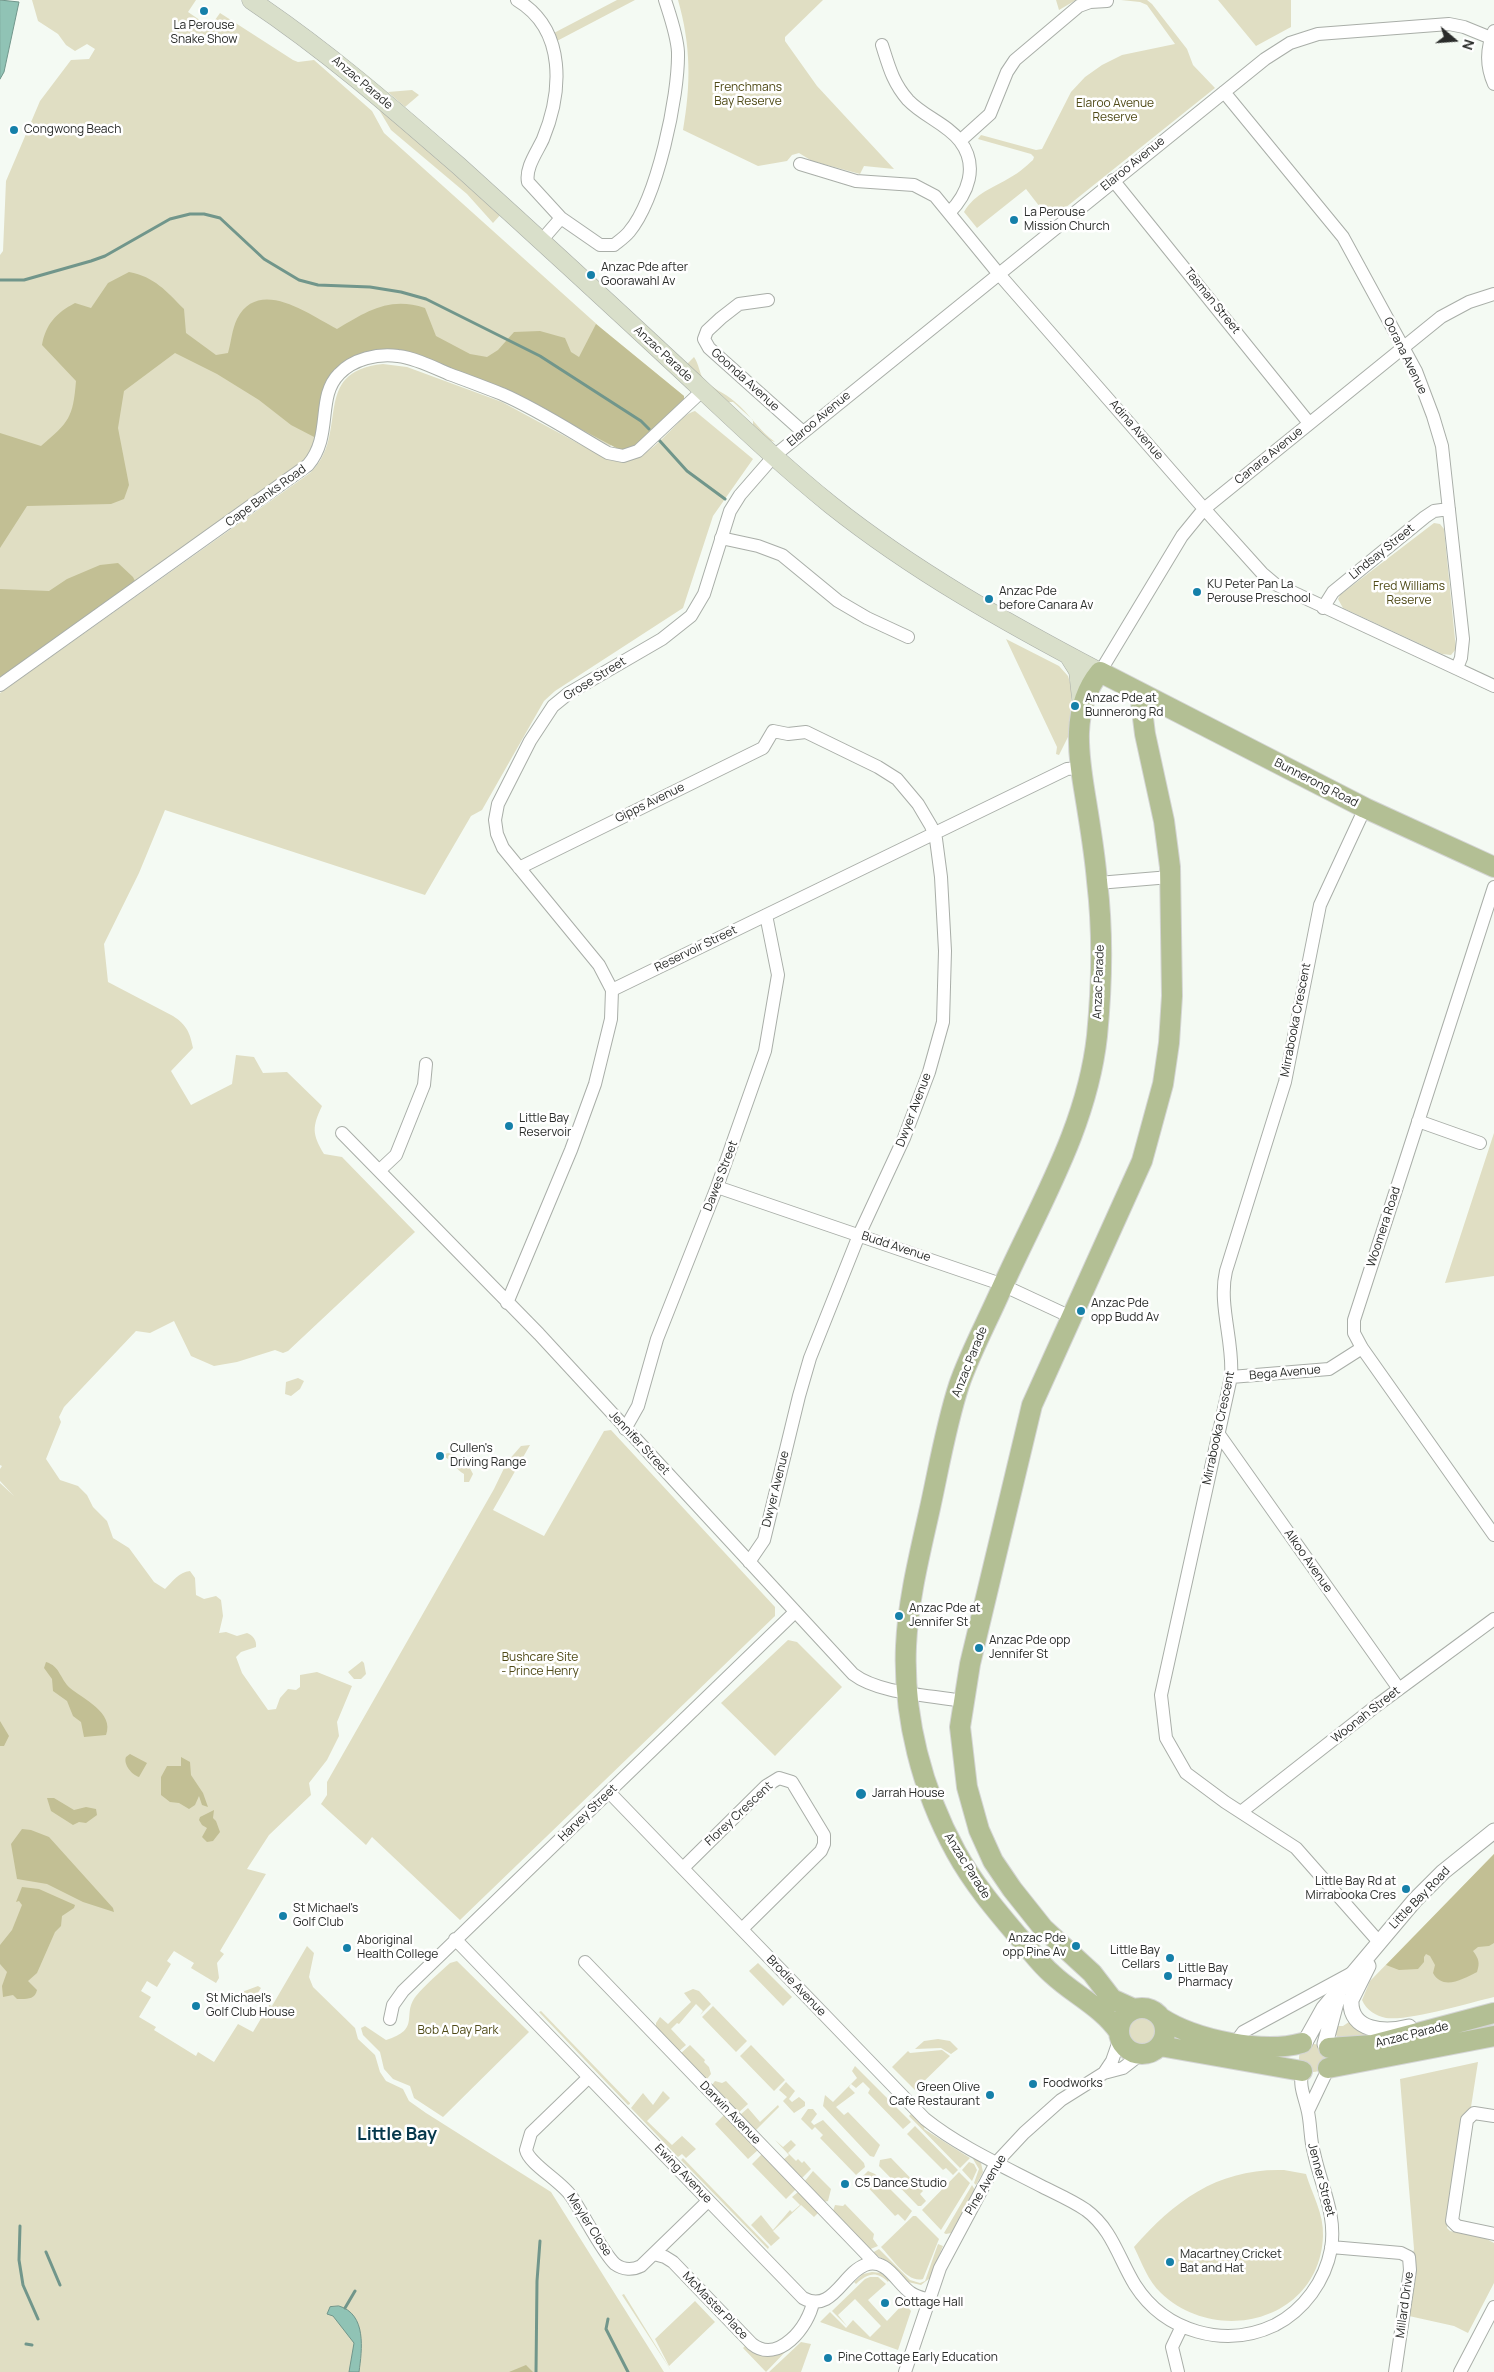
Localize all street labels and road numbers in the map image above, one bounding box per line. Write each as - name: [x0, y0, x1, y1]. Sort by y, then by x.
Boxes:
- street label: Anzac Parade: [329, 53, 395, 113]
- street label: Elaroo Avenue: [1098, 134, 1168, 194]
- street label: Tasman Street: [1181, 265, 1243, 337]
- street label: Oorana Avenue: [1380, 315, 1430, 397]
- street label: Anzac Parade: [631, 323, 695, 385]
- street label: Goonda Avenue: [708, 346, 782, 414]
- street label: Elaroo Avenue: [784, 388, 854, 450]
- street label: Adina Avenue: [1106, 397, 1166, 463]
- street label: Canara Avenue: [1232, 424, 1306, 488]
- street label: Cape Banks Road: [223, 462, 309, 530]
- street label: Lindsay Street: [1346, 521, 1418, 583]
- street label: Grose Street: [561, 654, 629, 704]
- street label: Bunnerong Road: [1272, 756, 1360, 810]
- street label: Gipps Avenue: [613, 780, 687, 826]
- street label: Reservoir Street: [652, 923, 740, 975]
- street label: Anzac Parade: [1090, 944, 1108, 1020]
- street label: Mirrabooka Crescent: [1278, 962, 1314, 1078]
- street label: Dwyer Avenue: [893, 1071, 935, 1149]
- street label: Dawes Street: [701, 1139, 741, 1213]
- street label: Woomera Road: [1364, 1185, 1404, 1269]
- street label: Budd Avenue: [859, 1229, 933, 1265]
- street label: Anzac Parade: [949, 1325, 991, 1399]
- street label: Bega Avenue: [1249, 1363, 1321, 1383]
- street label: Mirrabooka Crescent: [1200, 1370, 1238, 1486]
- street label: Jennifer Street: [606, 1408, 672, 1478]
- street label: Dwyer Avenue: [760, 1449, 792, 1529]
- street label: Alkoo Avenue: [1281, 1527, 1335, 1595]
- street label: Woonah Street: [1329, 1684, 1403, 1746]
- street label: Florey Crescent: [702, 1779, 776, 1849]
- street label: Harvey Street: [556, 1781, 620, 1845]
- street label: Anzac Parade: [941, 1830, 993, 1902]
- street label: Little Bay Road: [1387, 1864, 1453, 1932]
- street label: Brodie Avenue: [763, 1953, 829, 2019]
- street label: Anzac Parade: [1374, 2019, 1450, 2051]
- street label: Darwin Avenue: [696, 2079, 764, 2147]
- street label: Ewing Avenue: [651, 2141, 715, 2207]
- street label: Jenner Street: [1304, 2142, 1338, 2218]
- street label: Pine Avenue: [962, 2152, 1010, 2218]
- street label: Meyler Close: [563, 2191, 615, 2259]
- street label: McMaster Place: [679, 2269, 751, 2343]
- street label: Millard Drive: [1393, 2271, 1417, 2339]

